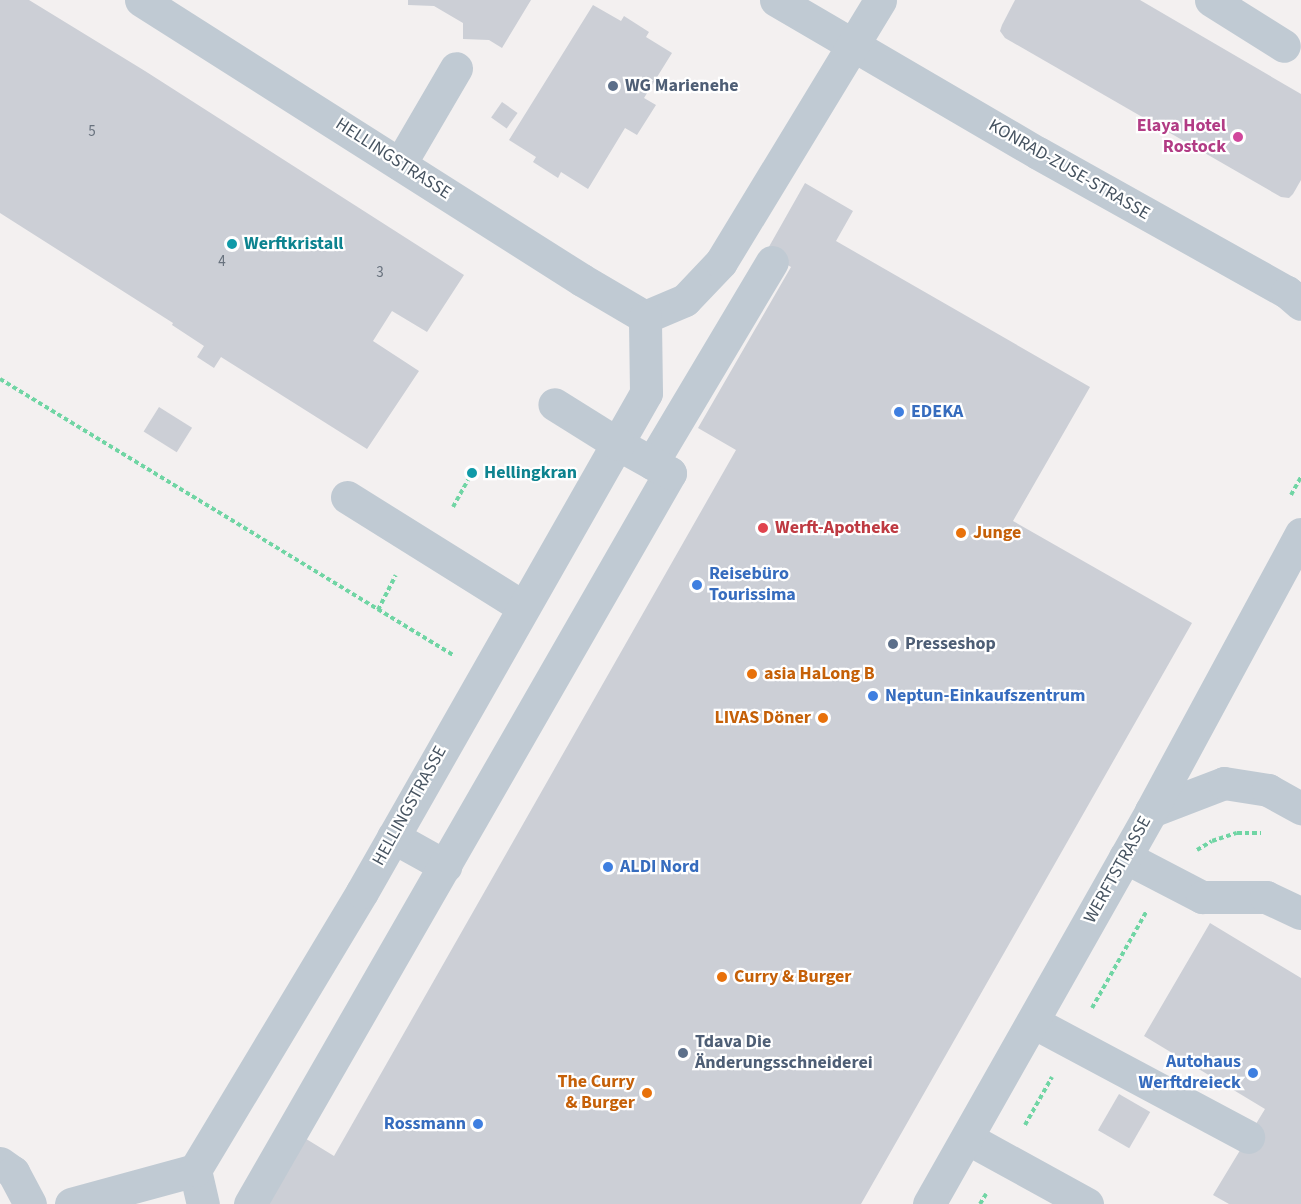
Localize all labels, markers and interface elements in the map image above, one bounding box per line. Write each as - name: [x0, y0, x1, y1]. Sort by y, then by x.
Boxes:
- place label: WG Marienehe: [625, 75, 739, 97]
- marker: WG Marienehe: [606, 79, 620, 93]
- street label: HELLINGSTRASSE: [331, 114, 455, 204]
- street label: KONRAD-ZUSE-STRASSE: [985, 115, 1153, 225]
- place label: Elaya Hotel Rostock: [1137, 116, 1226, 158]
- house number: 5: [88, 123, 96, 141]
- marker: Elaya Hotel Rostock: [1231, 130, 1245, 144]
- place label: Werftkristall: [244, 233, 343, 255]
- marker: Werftkristall: [225, 237, 239, 251]
- house number: 4: [218, 253, 226, 271]
- house number: 3: [376, 264, 384, 282]
- place label: EDEKA: [911, 401, 963, 423]
- marker: EDEKA: [892, 405, 906, 419]
- place label: Hellingkran: [484, 462, 577, 484]
- marker: Hellingkran: [465, 466, 479, 480]
- place label: Werft-Apotheke: [775, 517, 899, 539]
- marker: Werft-Apotheke: [756, 521, 770, 535]
- place label: Junge: [973, 522, 1021, 544]
- marker: Junge: [954, 526, 968, 540]
- place label: Reisebüro Tourissima: [709, 564, 796, 606]
- marker: Reisebüro Tourissima: [690, 578, 704, 592]
- place label: Presseshop: [905, 633, 996, 655]
- marker: Presseshop: [886, 637, 900, 651]
- place label: asia HaLong B: [764, 663, 875, 685]
- marker: asia HaLong B: [745, 667, 759, 681]
- place label: Neptun-Einkaufszentrum: [885, 685, 1085, 707]
- marker: Neptun-Einkaufszentrum: [866, 689, 880, 703]
- place label: LIVAS Döner: [714, 707, 811, 729]
- marker: LIVAS Döner: [816, 711, 830, 725]
- street label: HELLINGSTRASSE: [368, 742, 452, 870]
- street label: WERFTSTRASSE: [1080, 813, 1156, 927]
- place label: ALDI Nord: [620, 856, 699, 878]
- marker: ALDI Nord: [601, 860, 615, 874]
- place label: Curry & Burger: [734, 966, 851, 988]
- marker: Curry & Burger: [715, 970, 729, 984]
- place label: Tdava Die Änderungsschneiderei: [695, 1032, 873, 1074]
- marker: Tdava Die Änderungsschneiderei: [676, 1046, 690, 1060]
- place label: Autohaus Werftdreieck: [1139, 1052, 1241, 1094]
- marker: Autohaus Werftdreieck: [1246, 1066, 1260, 1080]
- place label: The Curry & Burger: [557, 1072, 635, 1114]
- marker: The Curry & Burger: [640, 1086, 654, 1100]
- place label: Rossmann: [384, 1113, 466, 1135]
- marker: Rossmann: [471, 1117, 485, 1131]

